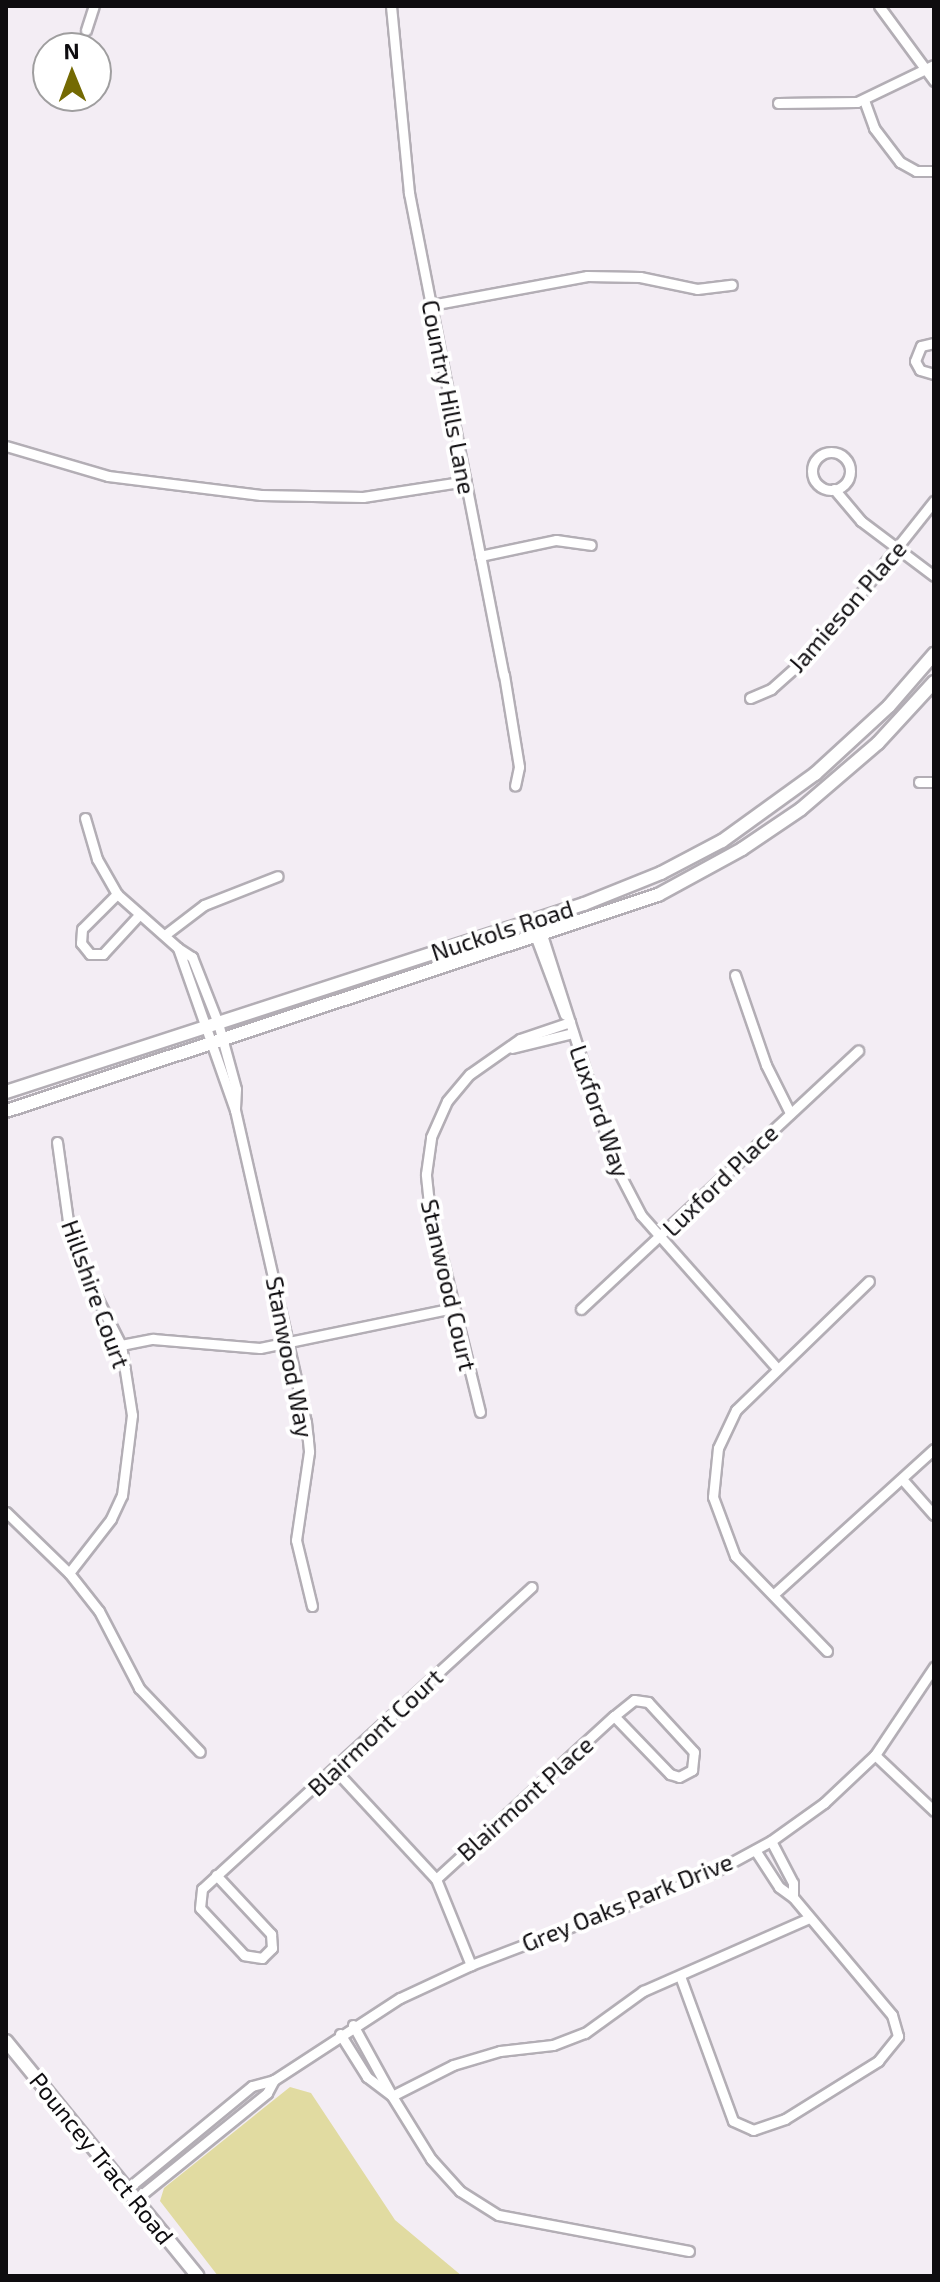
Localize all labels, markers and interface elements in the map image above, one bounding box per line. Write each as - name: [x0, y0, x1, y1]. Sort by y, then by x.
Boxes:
- north arrow: [32, 32, 112, 112]
- text: N: [63, 37, 80, 63]
- street label: Country Hills Lane: [416, 297, 482, 497]
- street label: Jamieson Place: [782, 534, 912, 678]
- street label: Nuckols Road: [427, 893, 577, 967]
- street label: Luxford Way: [564, 1041, 636, 1181]
- street label: Luxford Place: [657, 1118, 783, 1242]
- street label: Stanwood Court: [415, 1196, 483, 1374]
- street label: Hillshire Court: [56, 1216, 136, 1372]
- street label: Stanwood Way: [260, 1274, 320, 1440]
- street label: Blairmont Court: [302, 1662, 448, 1802]
- street label: Blairmont Place: [451, 1730, 599, 1866]
- street label: Grey Oaks Park Drive: [517, 1846, 737, 1958]
- street label: Pouncey Tract Road: [24, 2066, 180, 2250]

